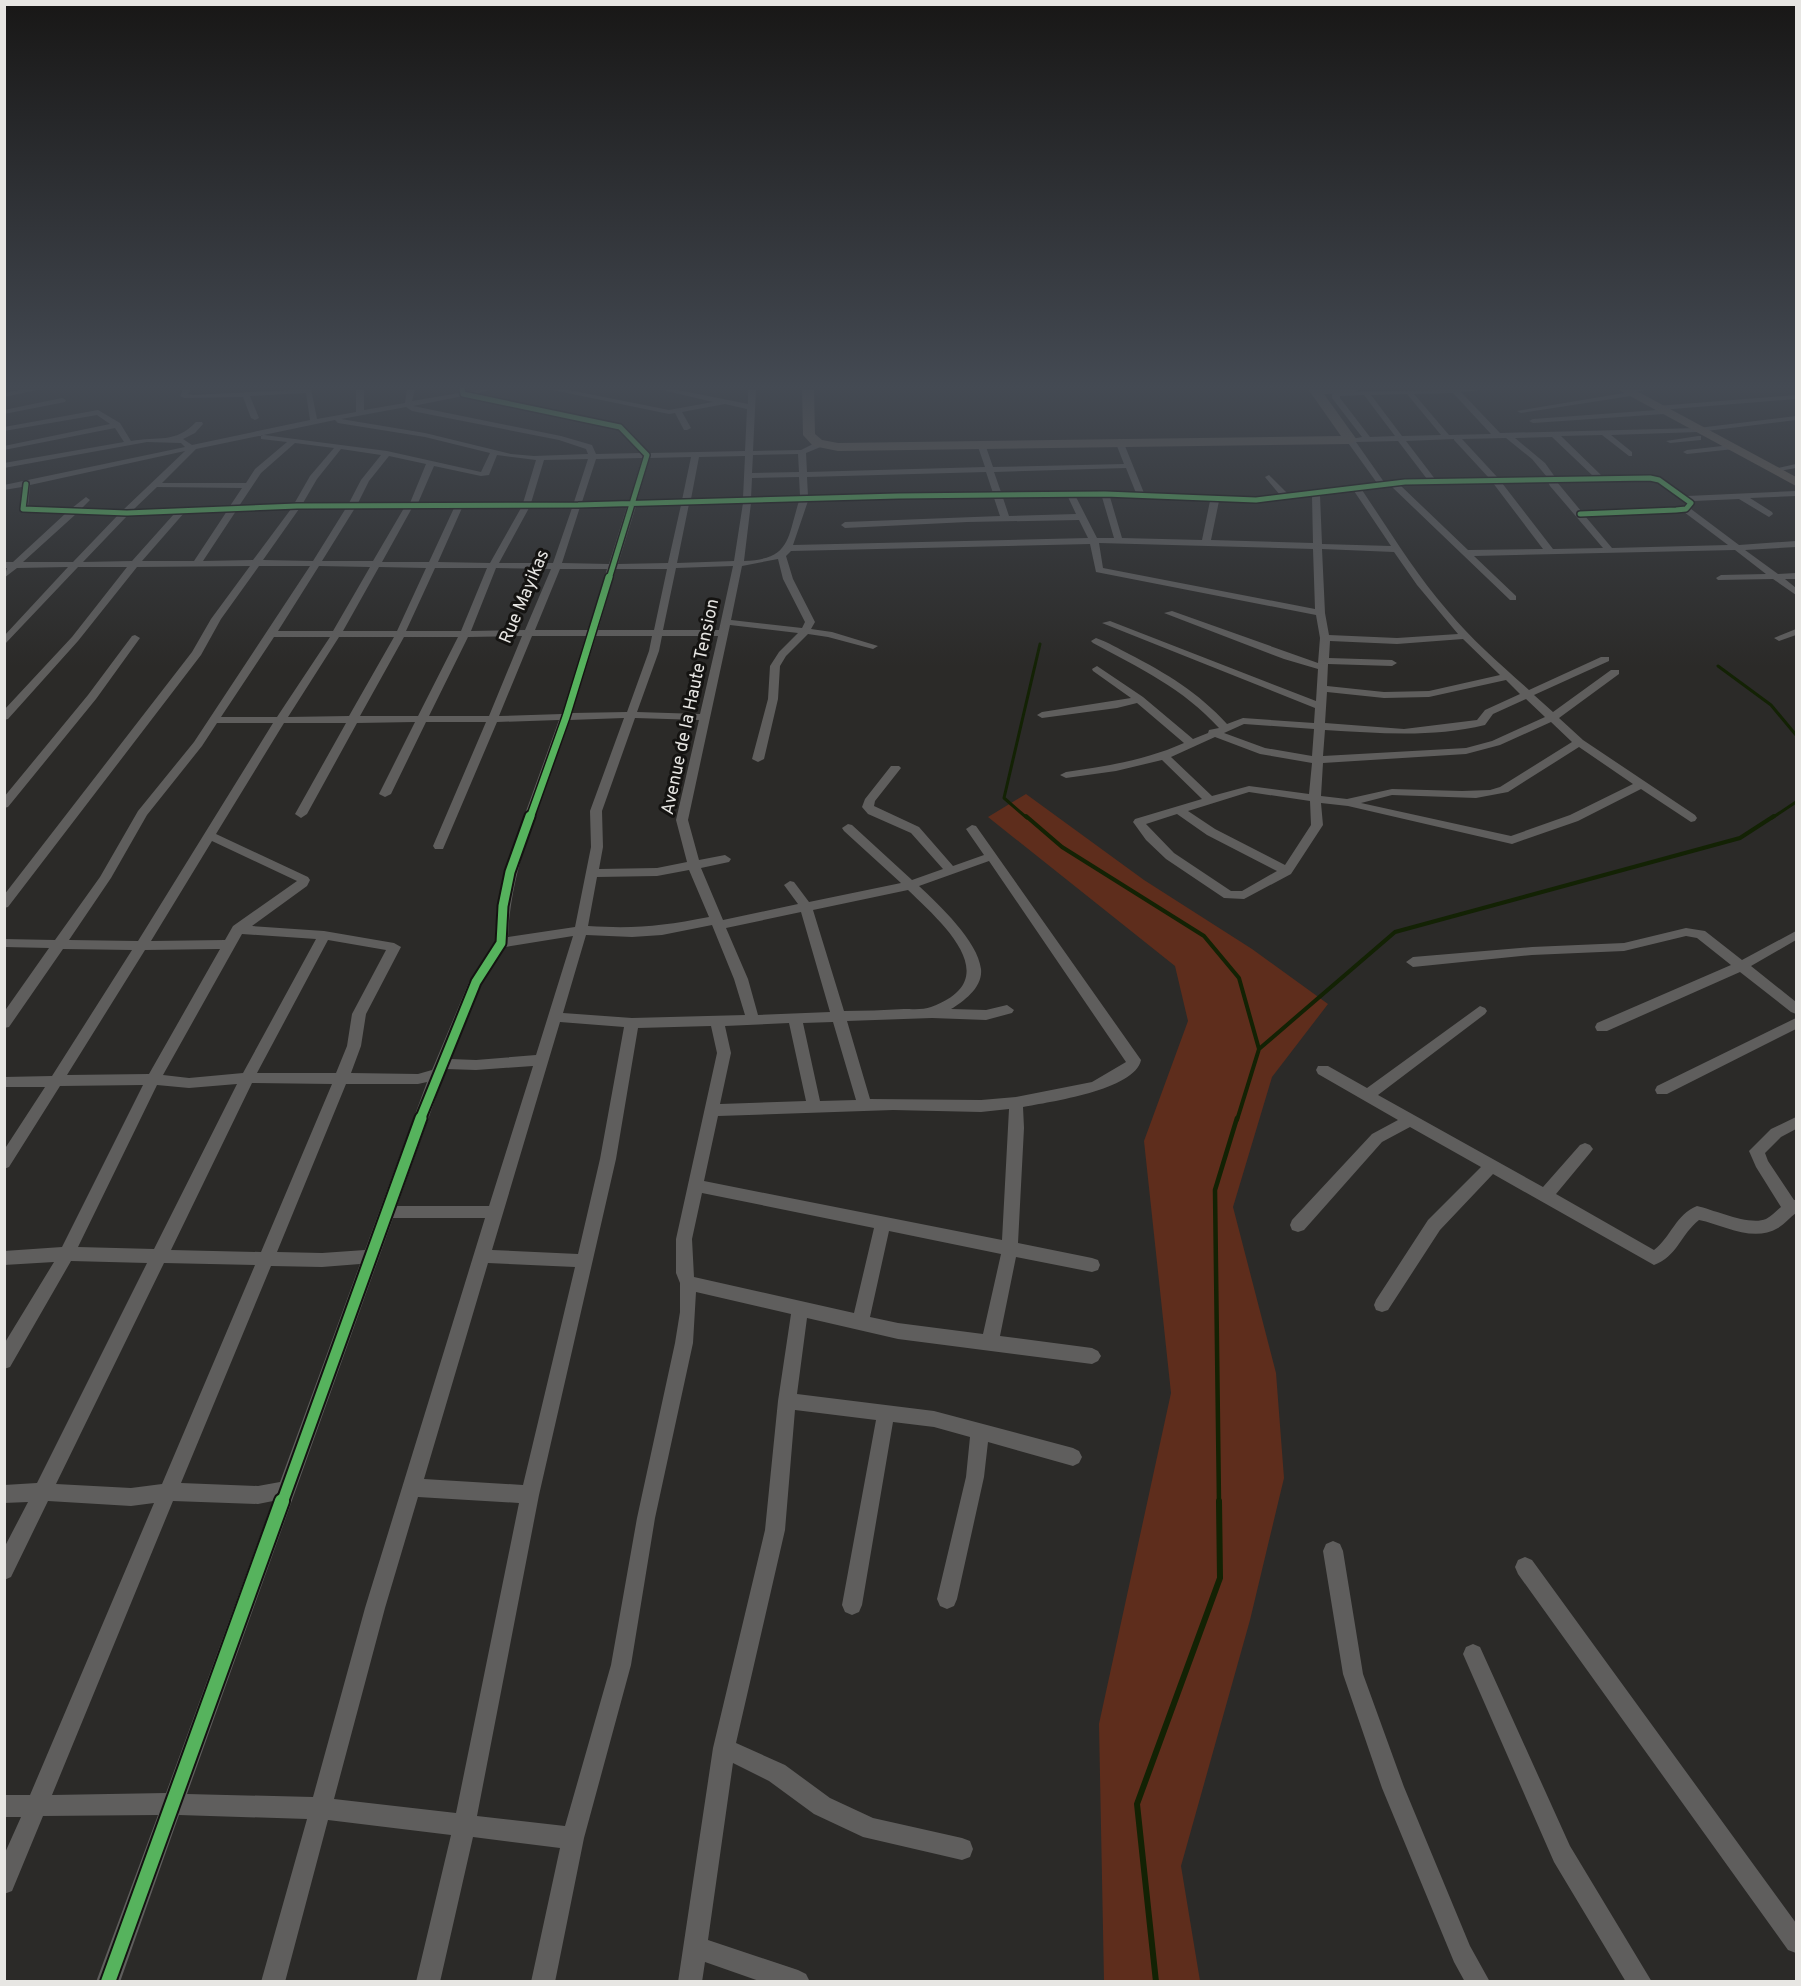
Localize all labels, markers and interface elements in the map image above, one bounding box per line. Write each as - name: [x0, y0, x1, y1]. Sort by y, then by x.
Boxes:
- street label: Rue Mayikas: [495, 546, 555, 648]
- street label: Avenue de la Haute Tension: [657, 597, 725, 817]

